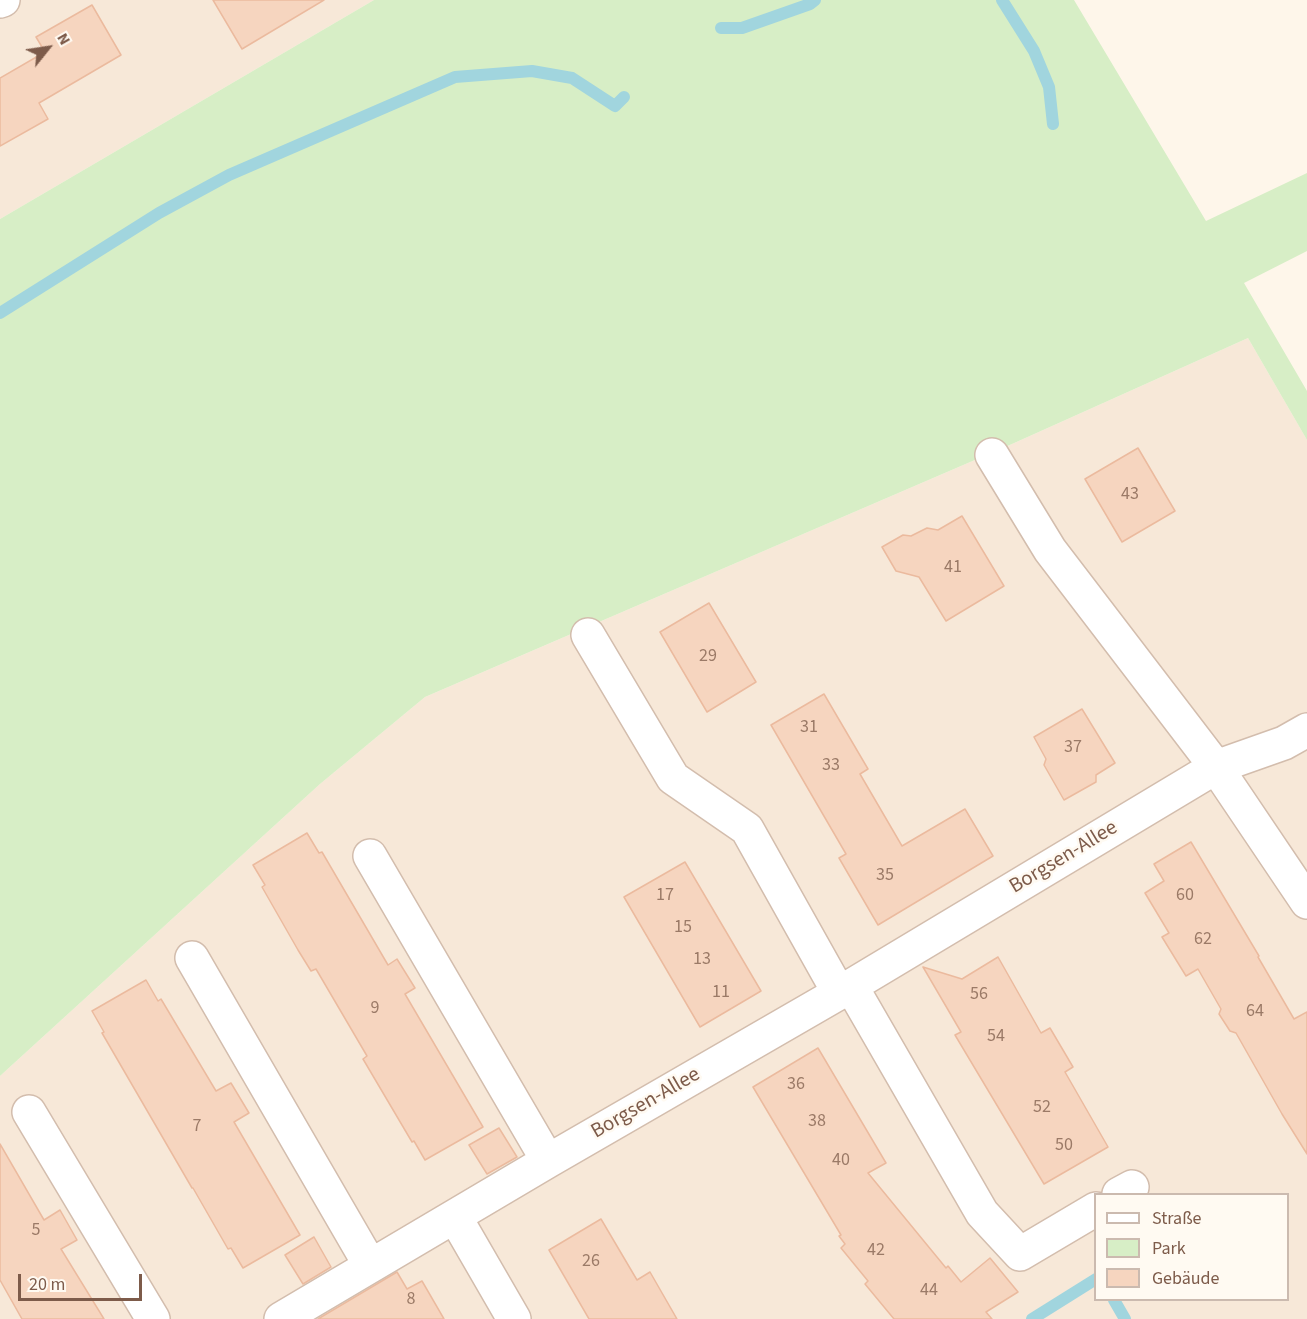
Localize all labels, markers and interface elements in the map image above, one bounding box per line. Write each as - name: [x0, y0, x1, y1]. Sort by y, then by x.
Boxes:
- north arrow: [18, 18, 78, 78]
- text: N: [51, 29, 76, 49]
- house number: 43: [1121, 484, 1139, 506]
- house number: 41: [944, 557, 962, 579]
- house number: 29: [699, 646, 717, 668]
- house number: 31: [800, 717, 818, 739]
- house number: 37: [1064, 737, 1082, 759]
- house number: 33: [822, 755, 840, 777]
- street label: Borgsen-Allee: [1005, 816, 1123, 900]
- house number: 35: [876, 865, 894, 887]
- house number: 17: [656, 885, 674, 907]
- house number: 60: [1176, 885, 1194, 907]
- house number: 15: [674, 917, 692, 939]
- house number: 62: [1194, 929, 1212, 951]
- house number: 13: [693, 949, 711, 971]
- house number: 11: [712, 982, 730, 1004]
- house number: 56: [970, 984, 988, 1006]
- house number: 9: [371, 998, 379, 1020]
- house number: 64: [1246, 1001, 1264, 1023]
- house number: 54: [987, 1026, 1005, 1048]
- street label: Borgsen-Allee: [587, 1063, 705, 1145]
- house number: 36: [787, 1074, 805, 1096]
- house number: 52: [1033, 1097, 1051, 1119]
- house number: 38: [808, 1111, 826, 1133]
- house number: 7: [193, 1116, 201, 1138]
- house number: 50: [1055, 1135, 1073, 1157]
- house number: 40: [832, 1150, 850, 1172]
- legend: [1094, 1193, 1289, 1301]
- text: Straße: [1152, 1206, 1201, 1231]
- house number: 5: [32, 1220, 40, 1242]
- text: Park: [1152, 1236, 1186, 1261]
- house number: 42: [867, 1240, 885, 1262]
- house number: 26: [582, 1251, 600, 1273]
- scale bar: [21, 1262, 146, 1300]
- text: Gebäude: [1152, 1266, 1220, 1291]
- text: 20 m: [29, 1272, 65, 1297]
- house number: 44: [920, 1280, 938, 1302]
- house number: 8: [407, 1289, 415, 1311]

